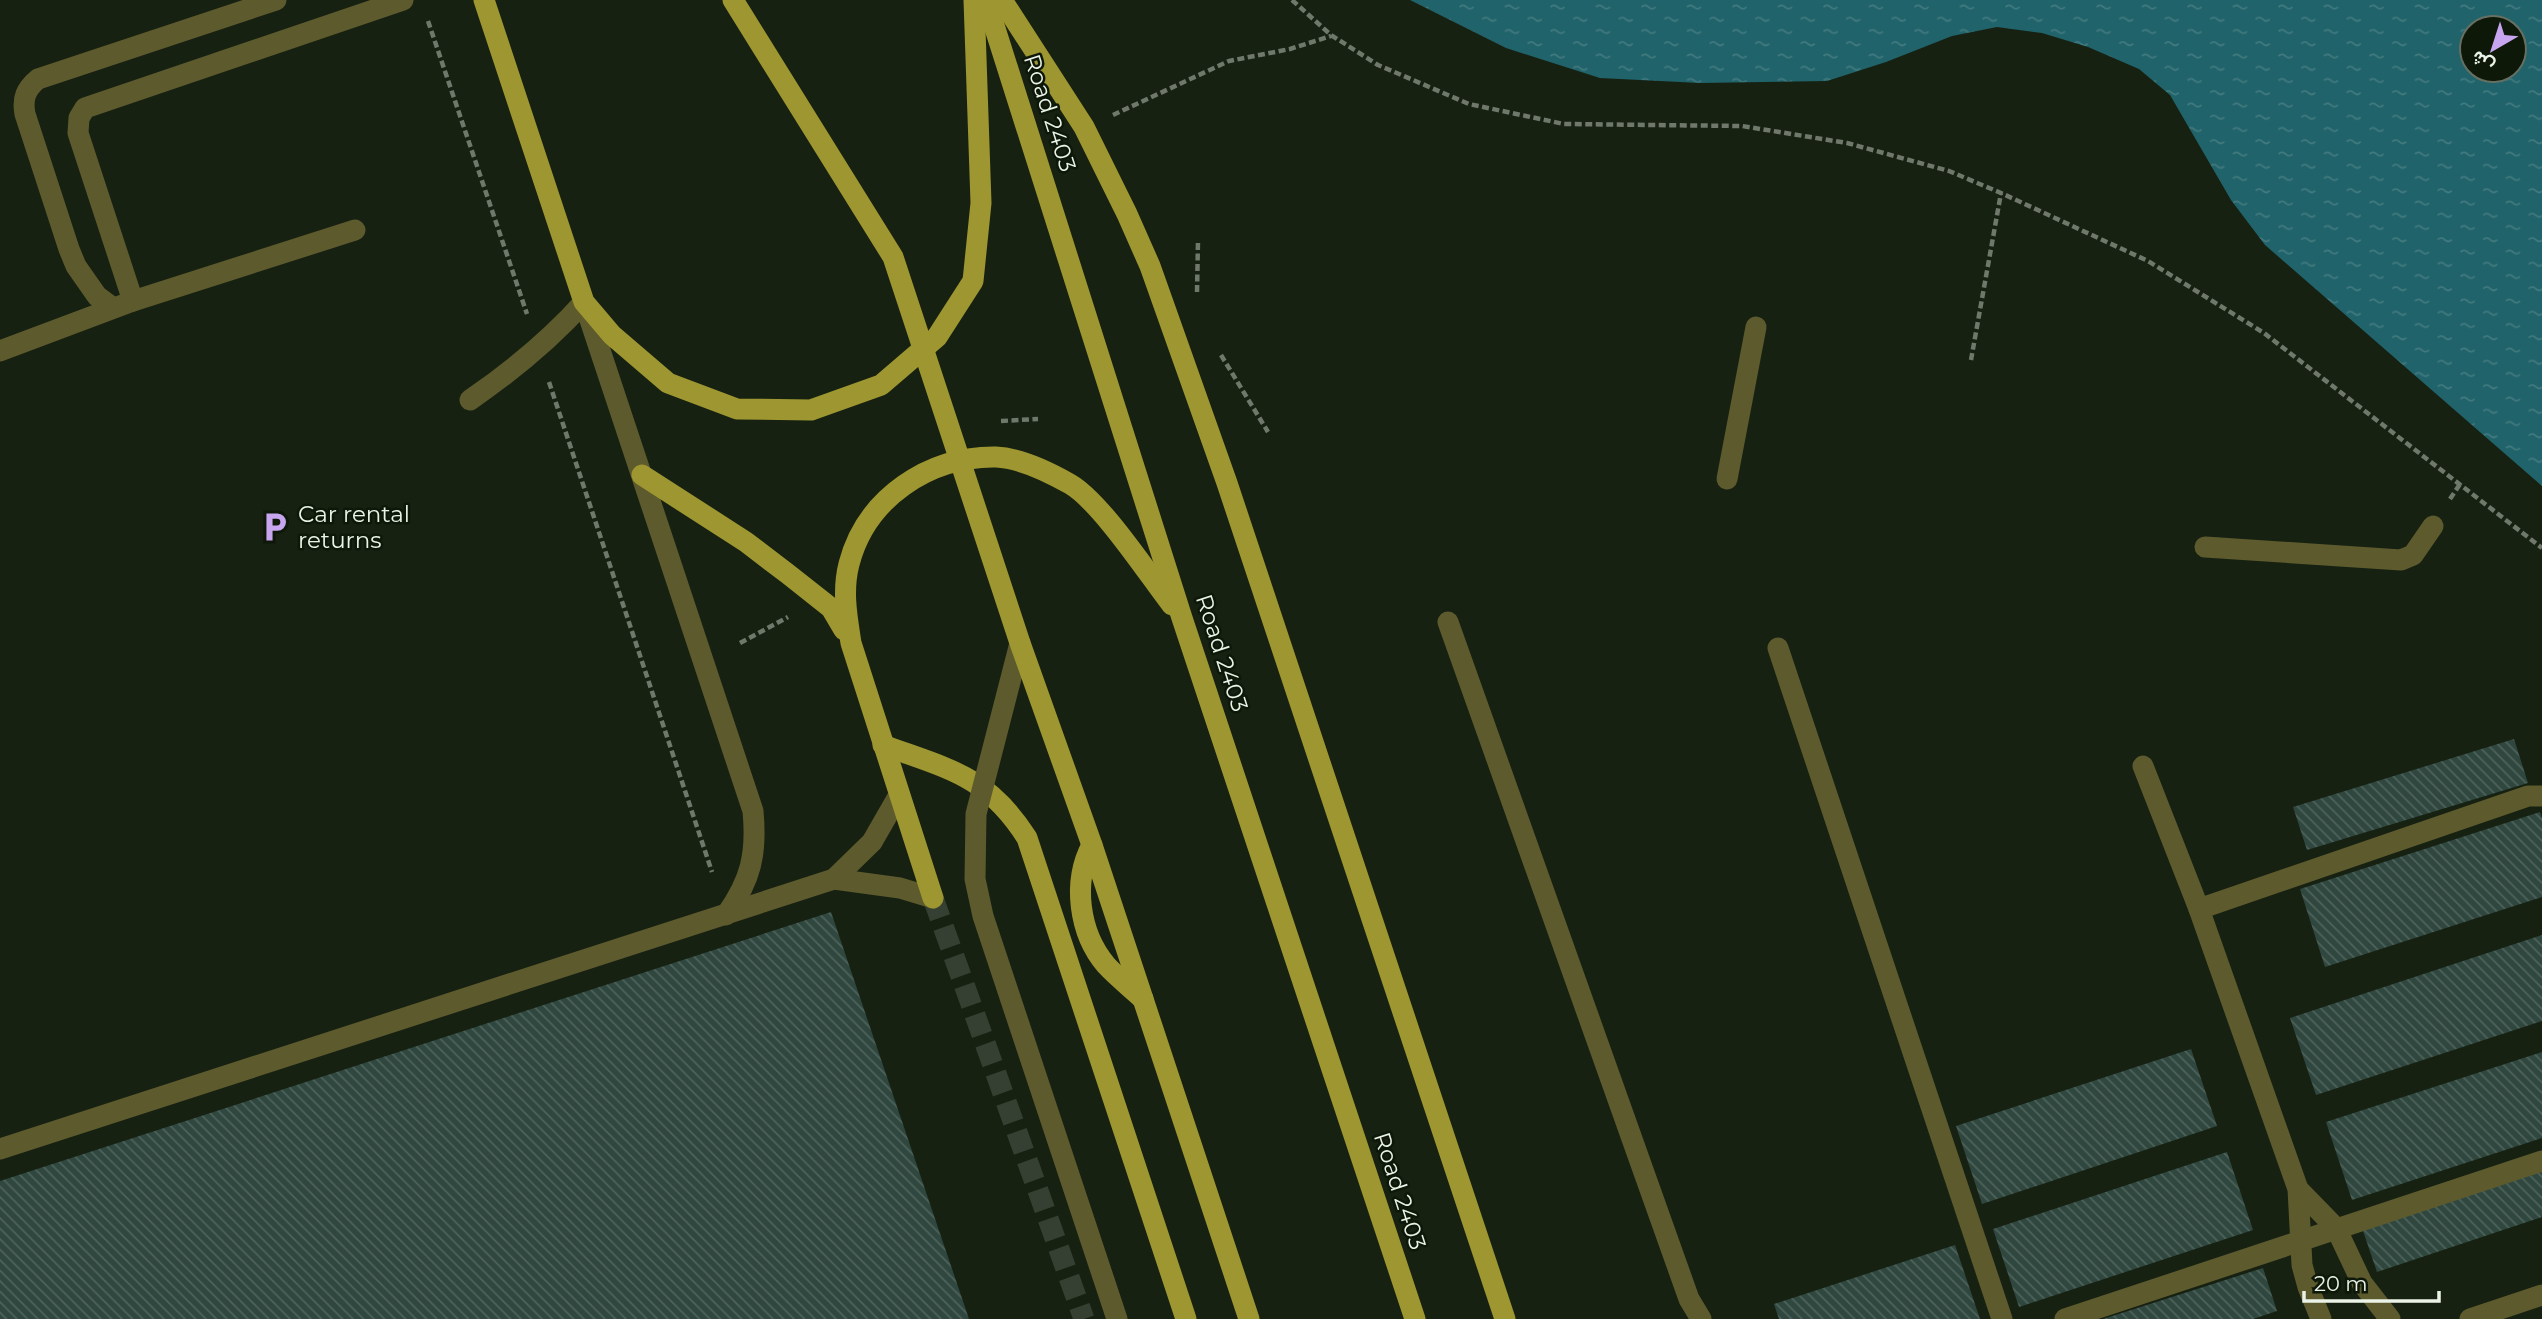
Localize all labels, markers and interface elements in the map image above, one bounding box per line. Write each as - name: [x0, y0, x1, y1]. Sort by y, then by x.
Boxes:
- north arrow: [2458, 14, 2528, 84]
- text: ش: [2466, 46, 2499, 78]
- street label: Road 2403: [1018, 51, 1082, 175]
- place label: Car rental returns: [298, 500, 410, 554]
- parking icon: Car rental returns: [258, 510, 292, 544]
- street label: Road 2403: [1190, 591, 1254, 715]
- street label: Road 2403: [1368, 1129, 1432, 1253]
- scale bar: [2304, 1260, 2439, 1304]
- text: 20 m: [2314, 1271, 2368, 1296]

